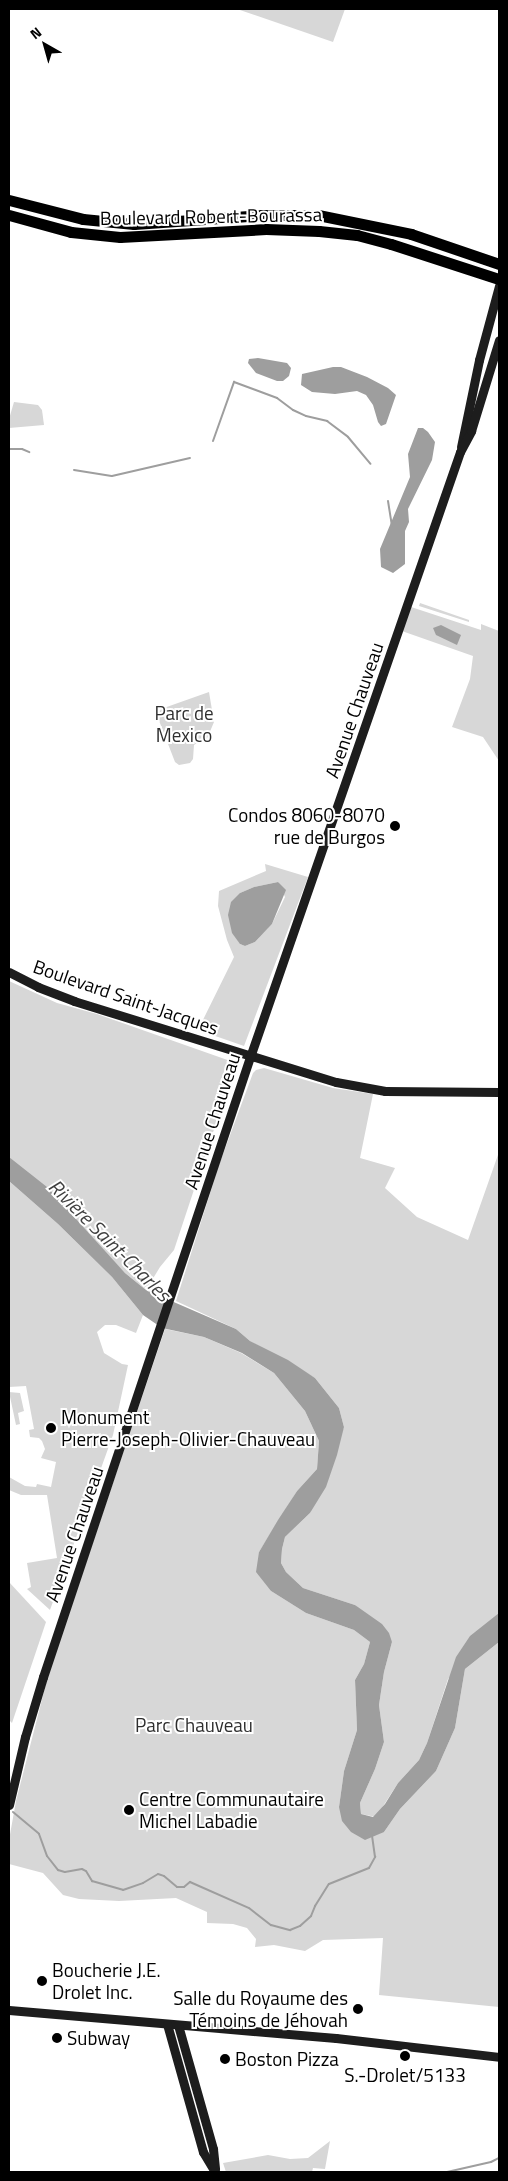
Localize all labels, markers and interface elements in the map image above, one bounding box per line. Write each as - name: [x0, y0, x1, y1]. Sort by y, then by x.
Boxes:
- north arrow: [20, 20, 70, 70]
- text: N: [25, 22, 46, 44]
- street label: Boulevard Robert-Bourassa: [100, 203, 322, 229]
- street label: Avenue Chauveau: [320, 639, 388, 781]
- park label: Parc de Mexico: [154, 702, 214, 746]
- place label: Condos 8060-8070 rue de Burgos: [228, 804, 385, 848]
- marker: Condos 8060-8070 rue de Burgos: [389, 820, 401, 832]
- street label: Boulevard Saint-Jacques: [30, 955, 222, 1039]
- street label: Avenue Chauveau: [179, 1050, 245, 1192]
- water label: Rivière Saint-Charles: [44, 1174, 176, 1306]
- place label: Monument Pierre-Joseph-Olivier-Chauveau: [61, 1406, 315, 1450]
- marker: Monument Pierre-Joseph-Olivier-Chauveau: [45, 1422, 57, 1434]
- street label: Avenue Chauveau: [40, 1463, 108, 1605]
- park label: Parc Chauveau: [135, 1714, 253, 1736]
- place label: Centre Communautaire Michel Labadie: [139, 1788, 324, 1832]
- marker: Centre Communautaire Michel Labadie: [123, 1804, 135, 1816]
- place label: Boucherie J.E. Drolet Inc.: [52, 1959, 161, 2003]
- marker: Boucherie J.E. Drolet Inc.: [36, 1975, 48, 1987]
- place label: Salle du Royaume des Témoins de Jéhovah: [173, 1987, 348, 2031]
- marker: Salle du Royaume des Témoins de Jéhovah: [352, 2003, 364, 2015]
- place label: Subway: [67, 2027, 130, 2049]
- marker: Subway: [51, 2032, 63, 2044]
- place label: Boston Pizza: [235, 2048, 339, 2070]
- marker: S.-Drolet/5133: [399, 2050, 411, 2062]
- marker: Boston Pizza: [219, 2053, 231, 2065]
- place label: S.-Drolet/5133: [344, 2064, 466, 2086]

